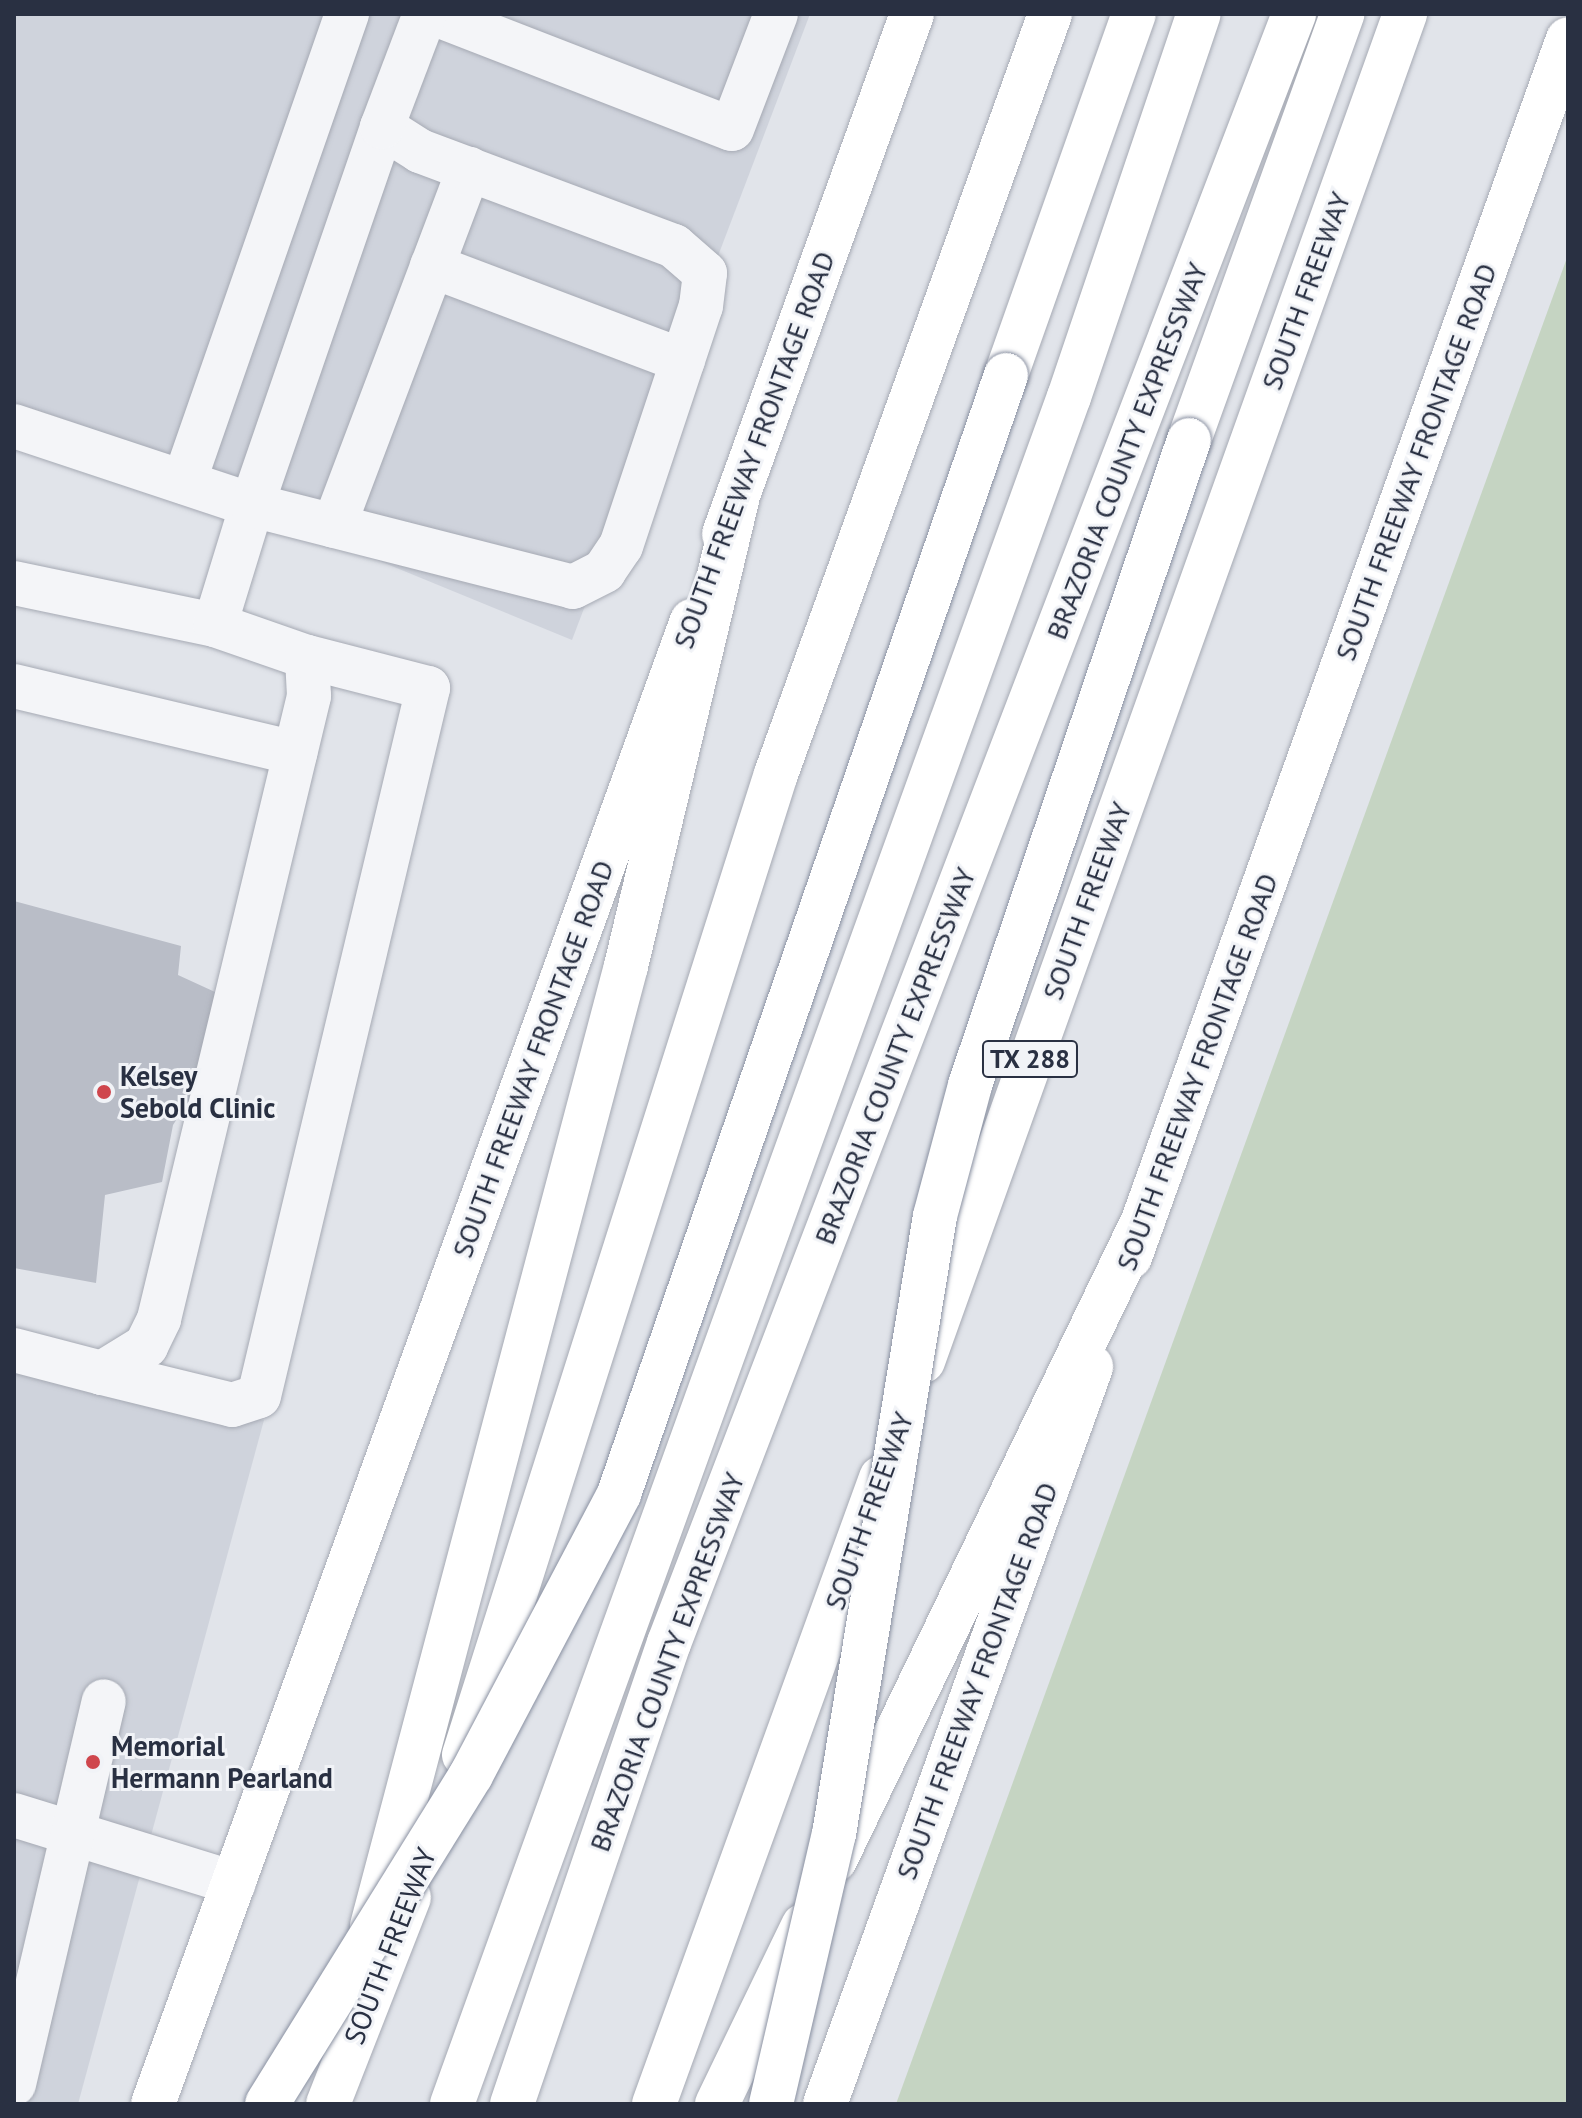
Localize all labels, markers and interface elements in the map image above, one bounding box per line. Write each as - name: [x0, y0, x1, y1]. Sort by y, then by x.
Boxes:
- street label: SOUTH FREEWAY: [1255, 188, 1357, 394]
- street label: SOUTH FREEWAY FRONTAGE ROAD: [666, 247, 842, 653]
- street label: BRAZORIA COUNTY EXPRESSWAY: [1039, 257, 1215, 645]
- street label: SOUTH FREEWAY FRONTAGE ROAD: [1328, 259, 1504, 665]
- street label: SOUTH FREEWAY: [1036, 798, 1138, 1004]
- street label: SOUTH FREEWAY FRONTAGE ROAD: [445, 856, 621, 1262]
- street label: BRAZORIA COUNTY EXPRESSWAY: [807, 862, 983, 1250]
- street label: SOUTH FREEWAY FRONTAGE ROAD: [1109, 869, 1285, 1275]
- road number: TX 288: [980, 1037, 1080, 1081]
- place label: Kelsey Sebold Clinic: [120, 1059, 276, 1125]
- marker: Kelsey Sebold Clinic: [95, 1083, 113, 1101]
- street label: SOUTH FREEWAY: [818, 1408, 920, 1614]
- street label: BRAZORIA COUNTY EXPRESSWAY: [582, 1467, 752, 1857]
- street label: SOUTH FREEWAY FRONTAGE ROAD: [889, 1478, 1065, 1884]
- place label: Memorial Hermann Pearland: [111, 1729, 333, 1795]
- marker: Memorial Hermann Pearland: [82, 1751, 104, 1773]
- street label: SOUTH FREEWAY: [337, 1843, 443, 2049]

